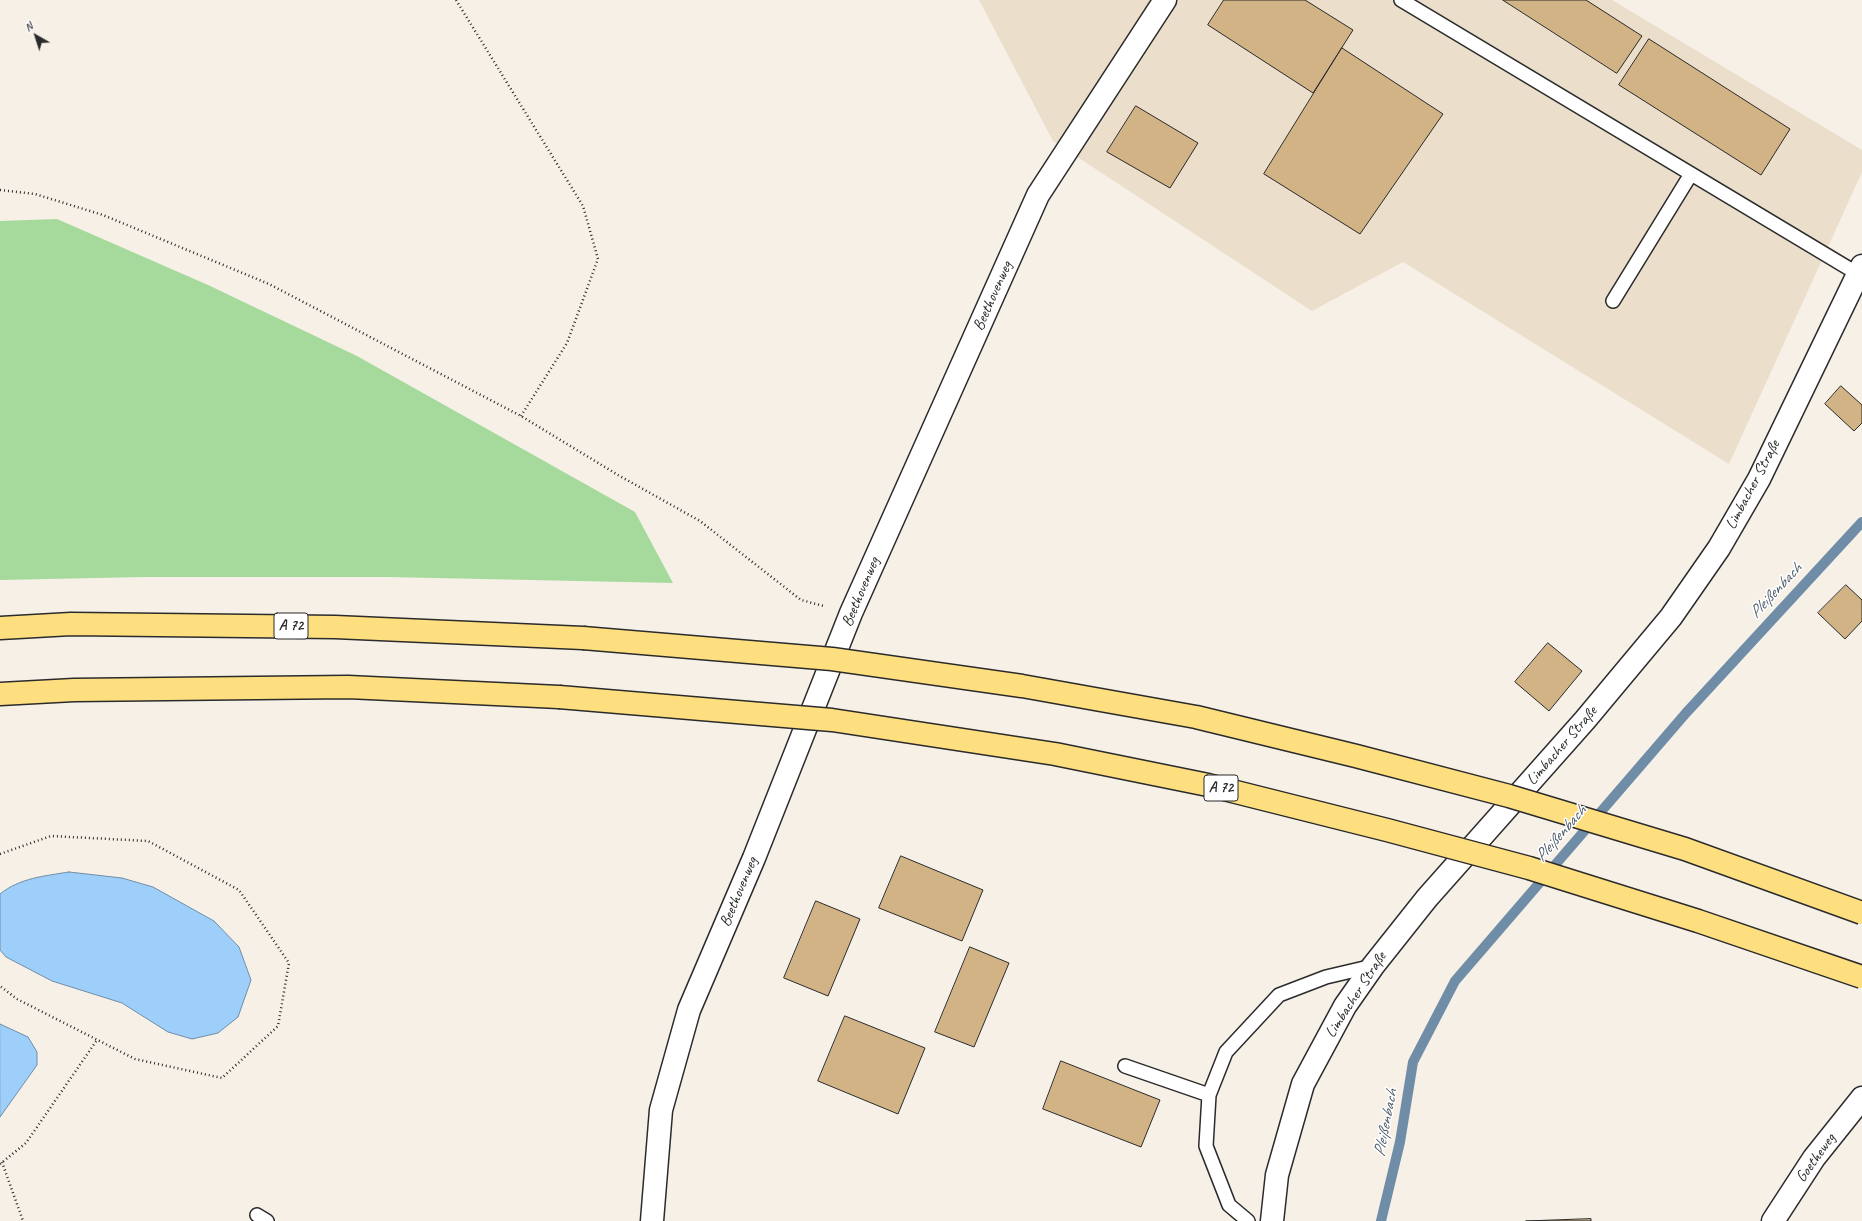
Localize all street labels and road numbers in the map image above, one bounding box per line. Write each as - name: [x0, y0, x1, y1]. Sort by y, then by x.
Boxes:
- street label: Beethovenweg: [969, 258, 1017, 334]
- street label: Limbacher Straße: [1721, 437, 1785, 533]
- street label: Beethovenweg: [838, 554, 884, 630]
- road number: A 72: [274, 613, 308, 639]
- street label: Limbacher Straße: [1523, 703, 1601, 789]
- road number: A 72: [1204, 775, 1238, 801]
- street label: Beethovenweg: [716, 854, 762, 930]
- street label: Limbacher Straße: [1321, 949, 1391, 1041]
- street label: Goetheweg: [1792, 1130, 1840, 1186]

